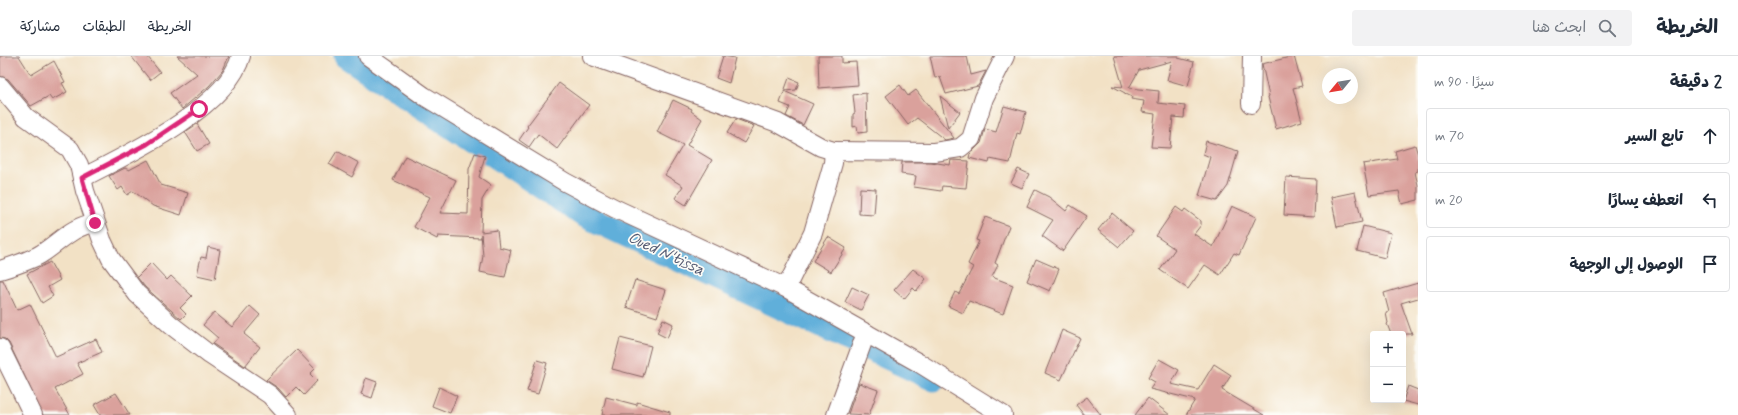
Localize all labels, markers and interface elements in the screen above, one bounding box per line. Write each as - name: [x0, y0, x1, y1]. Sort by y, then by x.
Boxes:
- search box: [1352, 10, 1632, 46]
- text: الخريطة: [1656, 15, 1718, 40]
- icon: search: [1596, 17, 1618, 39]
- text: مشاركة: [20, 18, 60, 36]
- text: الطبقات: [82, 18, 126, 36]
- text: الخريطة: [148, 18, 191, 36]
- text: ابحث هنا: [1532, 18, 1586, 38]
- north arrow: [1322, 68, 1358, 104]
- text: 2 دقيقة: [1670, 71, 1722, 93]
- text: سيرًا · 90 m: [1434, 74, 1494, 91]
- route start: [190, 100, 208, 118]
- icon: ahead: [1699, 125, 1721, 147]
- text: تابع السير: [1625, 127, 1683, 147]
- text: 70 m: [1435, 128, 1464, 145]
- icon: left: [1699, 189, 1721, 211]
- text: انعطف يسارًا: [1608, 191, 1683, 211]
- text: 20 m: [1435, 192, 1463, 209]
- route end: [86, 214, 104, 232]
- water label: Oued N'tissa: [625, 227, 707, 281]
- icon: arrive: [1699, 253, 1721, 275]
- text: الوصول إلى الوجهة: [1569, 255, 1683, 275]
- map controls: [1370, 331, 1406, 403]
- button: +: [1370, 331, 1406, 367]
- button: −: [1370, 367, 1406, 403]

